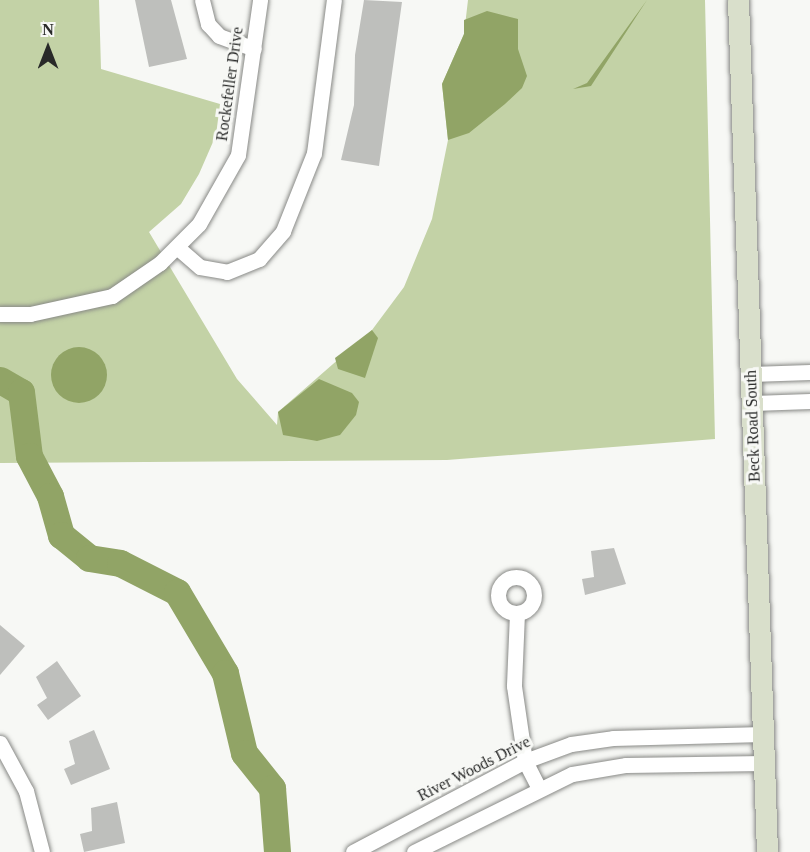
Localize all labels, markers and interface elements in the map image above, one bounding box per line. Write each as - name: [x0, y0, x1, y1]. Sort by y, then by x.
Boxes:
- north arrow: [18, 18, 78, 78]
- text: N: [42, 21, 54, 38]
- street label: Rockefeller Drive: [212, 26, 248, 142]
- street label: Beck Road South: [741, 370, 765, 482]
- street label: River Woods Drive: [414, 732, 534, 806]

